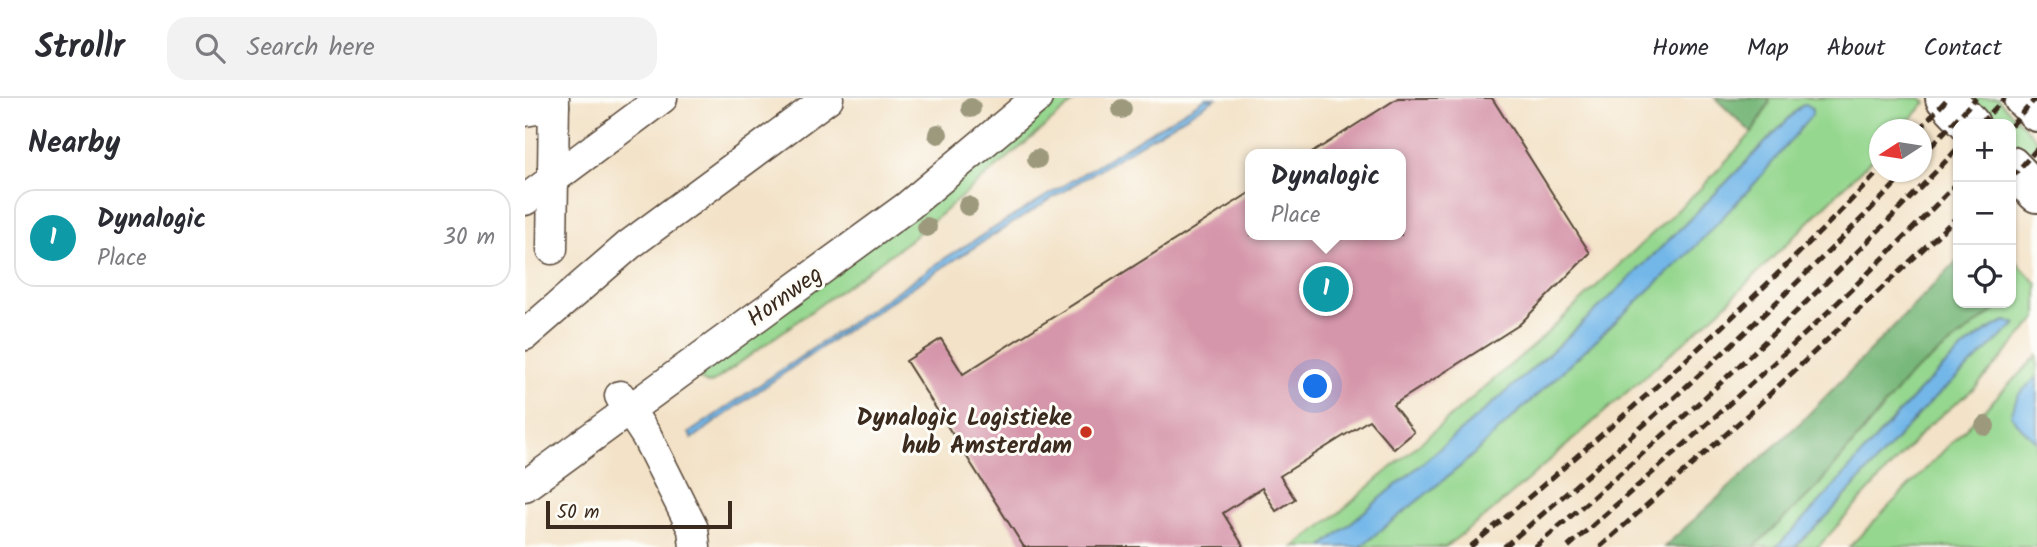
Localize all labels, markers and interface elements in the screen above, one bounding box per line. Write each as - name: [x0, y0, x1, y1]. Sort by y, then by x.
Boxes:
- search box: [167, 17, 657, 80]
- text: Strollr: [35, 22, 125, 75]
- text: Search here: [247, 27, 375, 69]
- icon: search: [191, 29, 229, 67]
- text: Home: [1652, 29, 1709, 68]
- text: Map: [1747, 29, 1789, 68]
- text: About: [1827, 29, 1885, 68]
- text: Contact: [1923, 29, 2002, 68]
- north arrow: [1869, 119, 1932, 182]
- map controls: [1953, 119, 2016, 308]
- button: +: [1953, 119, 2016, 182]
- text: Nearby: [28, 120, 120, 168]
- popup: [1245, 149, 1406, 240]
- text: Dynalogic: [1271, 156, 1380, 198]
- button: −: [1953, 182, 2016, 245]
- text: Place: [1271, 198, 1320, 234]
- text: Dynalogic: [97, 199, 206, 241]
- text: 1: [50, 220, 56, 256]
- text: 30 m: [443, 220, 495, 256]
- text: Place: [97, 241, 147, 277]
- button: locate: [1953, 245, 2016, 308]
- street label: Hornweg: [739, 256, 831, 338]
- pin: 1: [1303, 263, 1349, 315]
- your location: [1298, 369, 1332, 403]
- place label: Dynalogic Logistieke hub Amsterdam: [857, 399, 1072, 466]
- marker: Dynalogic Logistieke hub Amsterdam: [1078, 424, 1094, 440]
- scale bar: [546, 498, 731, 530]
- text: 50 m: [557, 498, 599, 528]

